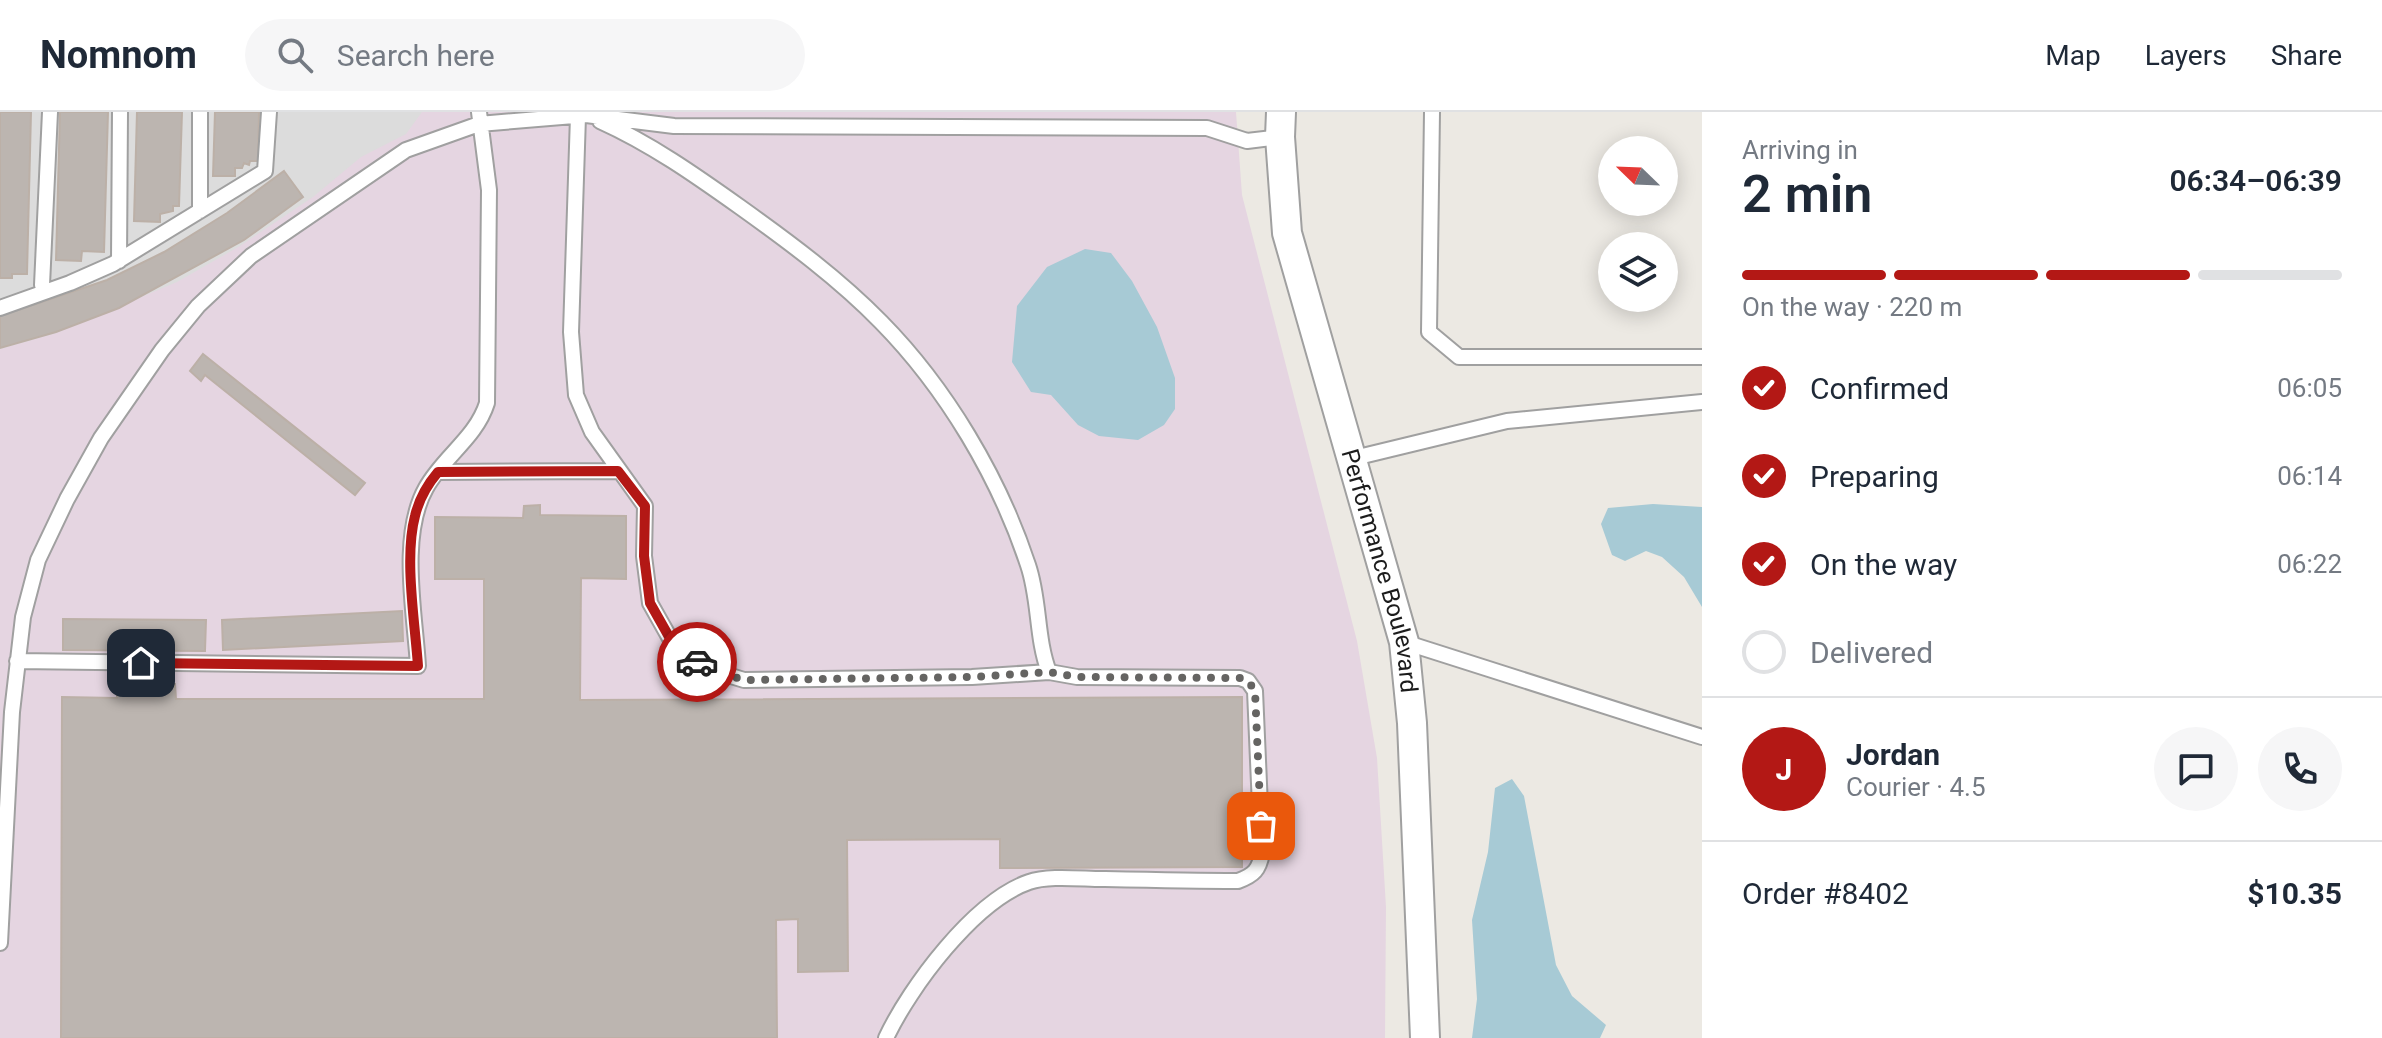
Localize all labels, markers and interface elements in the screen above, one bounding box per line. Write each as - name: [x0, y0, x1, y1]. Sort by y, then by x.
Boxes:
- search box: [245, 19, 805, 91]
- text: Nomnom: [40, 33, 197, 77]
- icon: search: [273, 33, 317, 77]
- text: Search here: [337, 38, 495, 73]
- text: Map: [2045, 39, 2101, 72]
- text: Layers: [2145, 39, 2227, 72]
- text: Share: [2271, 39, 2342, 72]
- text: Arriving in: [1742, 135, 1858, 165]
- north arrow: [1598, 136, 1678, 216]
- map controls: [1598, 136, 1678, 312]
- text: 06:34–06:39: [2169, 163, 2342, 198]
- text: 2 min: [1742, 164, 1872, 225]
- button: layers: [1598, 232, 1678, 312]
- text: On the way · 220 m: [1742, 292, 1962, 322]
- icon: check: [1742, 366, 1786, 410]
- text: Confirmed: [1810, 371, 1949, 406]
- text: 06:05: [2277, 373, 2342, 403]
- street label: Performance Boulevard: [1335, 446, 1423, 694]
- icon: check: [1742, 454, 1786, 498]
- text: Preparing: [1810, 459, 1939, 494]
- text: 06:14: [2277, 461, 2342, 491]
- icon: check: [1742, 542, 1786, 586]
- text: On the way: [1810, 547, 1957, 582]
- text: 06:22: [2277, 549, 2342, 579]
- courier: [657, 622, 737, 702]
- pin: [107, 629, 175, 697]
- text: Delivered: [1810, 635, 1933, 670]
- icon: car: [675, 640, 719, 684]
- icon: home: [119, 641, 163, 685]
- button: chat: [2154, 727, 2238, 811]
- button: phone: [2258, 727, 2342, 811]
- text: Jordan: [1846, 737, 1940, 772]
- text: J: [1776, 752, 1792, 787]
- text: Courier · 4.5: [1846, 772, 1986, 802]
- pin: [1227, 792, 1295, 860]
- icon: bag: [1239, 804, 1283, 848]
- text: Order #8402: [1742, 876, 1909, 911]
- text: $10.35: [2247, 876, 2342, 911]

